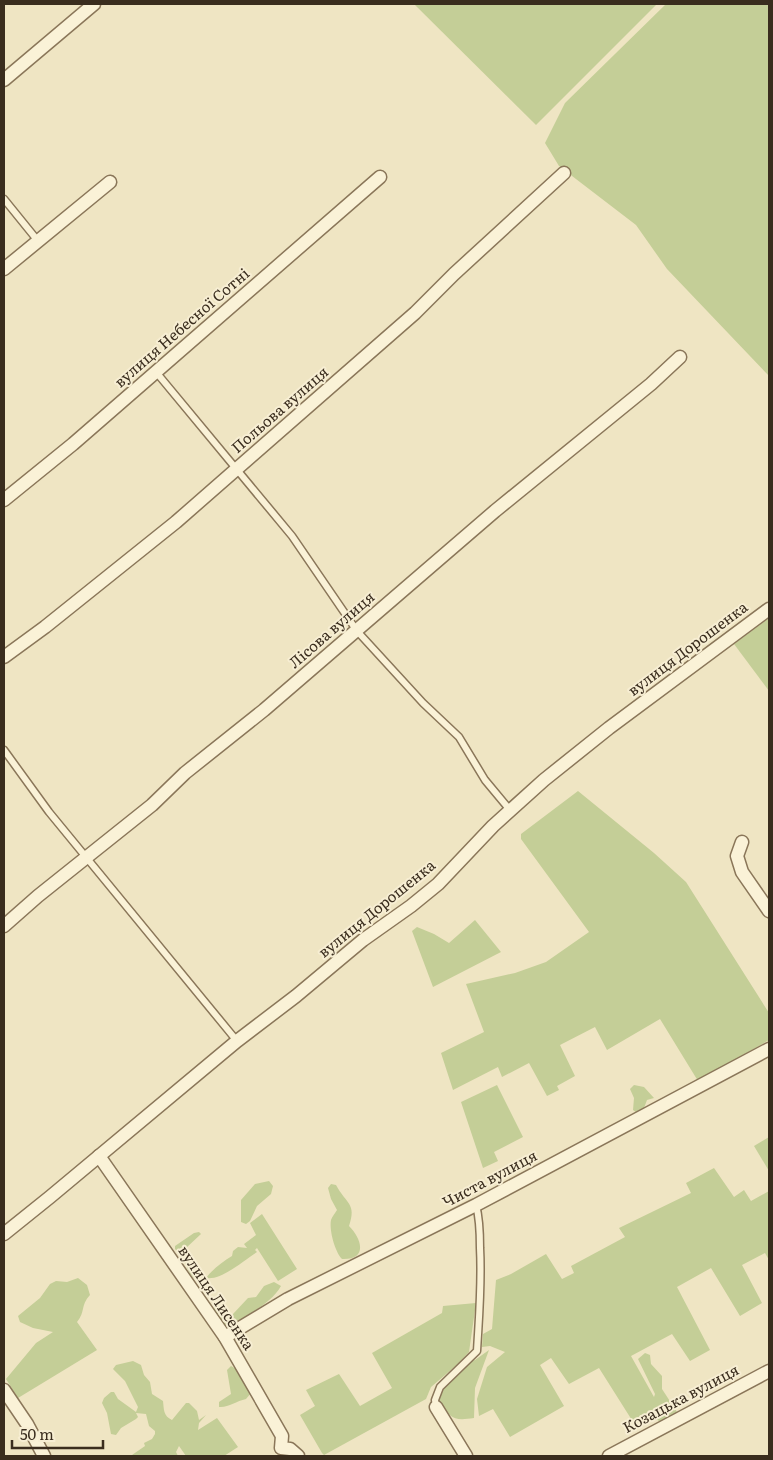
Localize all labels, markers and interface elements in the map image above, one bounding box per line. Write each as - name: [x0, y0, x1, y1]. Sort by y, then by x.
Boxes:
- street label: вулиця Небесної Сотні: [108, 262, 254, 392]
- street label: Польова вулиця: [225, 360, 333, 458]
- street label: Лісова вулиця: [283, 585, 379, 673]
- street label: вулиця Дорошенка: [622, 594, 753, 701]
- street label: вулиця Дорошенка: [312, 853, 440, 962]
- street label: Чиста вулиця: [438, 1143, 541, 1212]
- street label: вулиця Лисенка: [174, 1240, 261, 1355]
- street label: Козацька вулиця: [618, 1357, 742, 1438]
- scale bar: [12, 1418, 104, 1450]
- text: 50 m: [20, 1422, 54, 1445]

